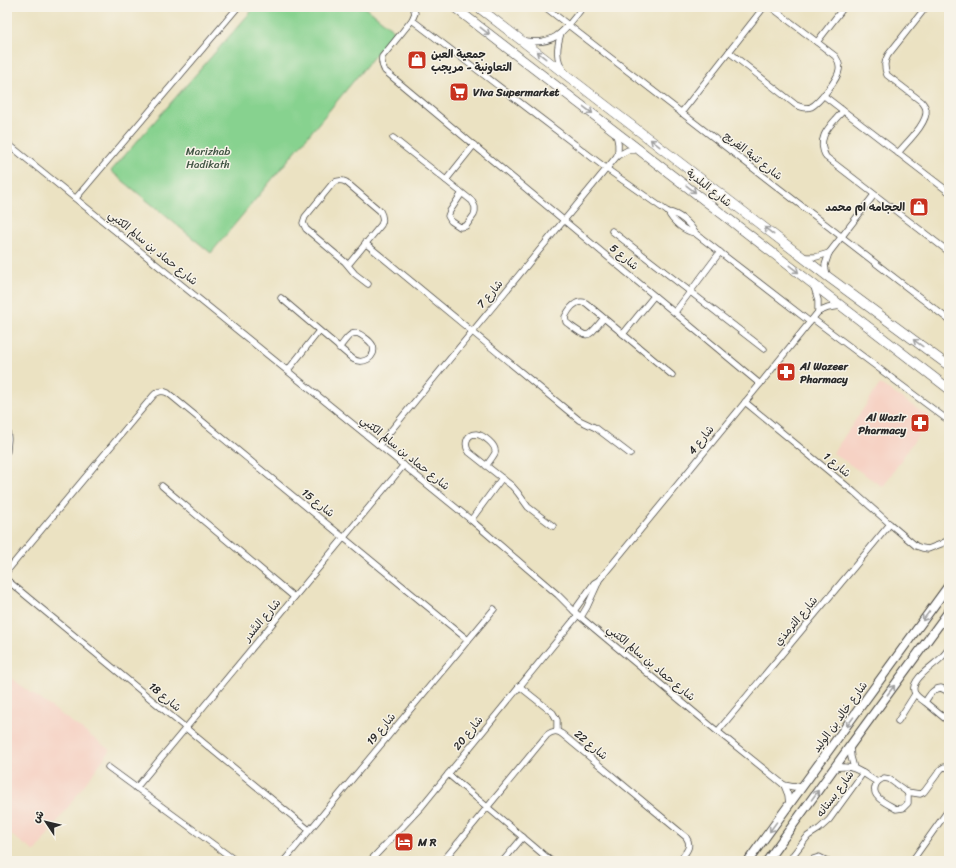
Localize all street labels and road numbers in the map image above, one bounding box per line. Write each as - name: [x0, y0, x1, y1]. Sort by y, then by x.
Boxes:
- street label: شارع ثنية الفريج: [719, 127, 787, 185]
- street label: شارع البلدية: [682, 164, 736, 212]
- street label: شارع حماد بن سالم الكتبي: [103, 206, 202, 291]
- street label: شارع 5: [605, 239, 643, 275]
- street label: شارع 7: [472, 275, 508, 313]
- street label: شارع حماد بن سالم الكتبي: [355, 411, 454, 496]
- street label: شارع 4: [683, 421, 719, 459]
- street label: شارع 1: [819, 448, 855, 482]
- street label: شارع 15: [297, 484, 339, 522]
- street label: شارع الترمذي: [769, 592, 823, 650]
- street label: شارع السَّدر: [238, 594, 286, 647]
- street label: شارع حماد بن سالم الكتبي: [602, 620, 700, 707]
- street label: شارع 18: [144, 677, 186, 717]
- street label: شارع خالِد بن الوليد: [807, 677, 873, 757]
- street label: شارع 19: [361, 708, 401, 750]
- street label: شارع 20: [448, 711, 488, 755]
- street label: شارع 22: [570, 725, 612, 765]
- street label: شارع بستانه: [811, 766, 859, 822]

